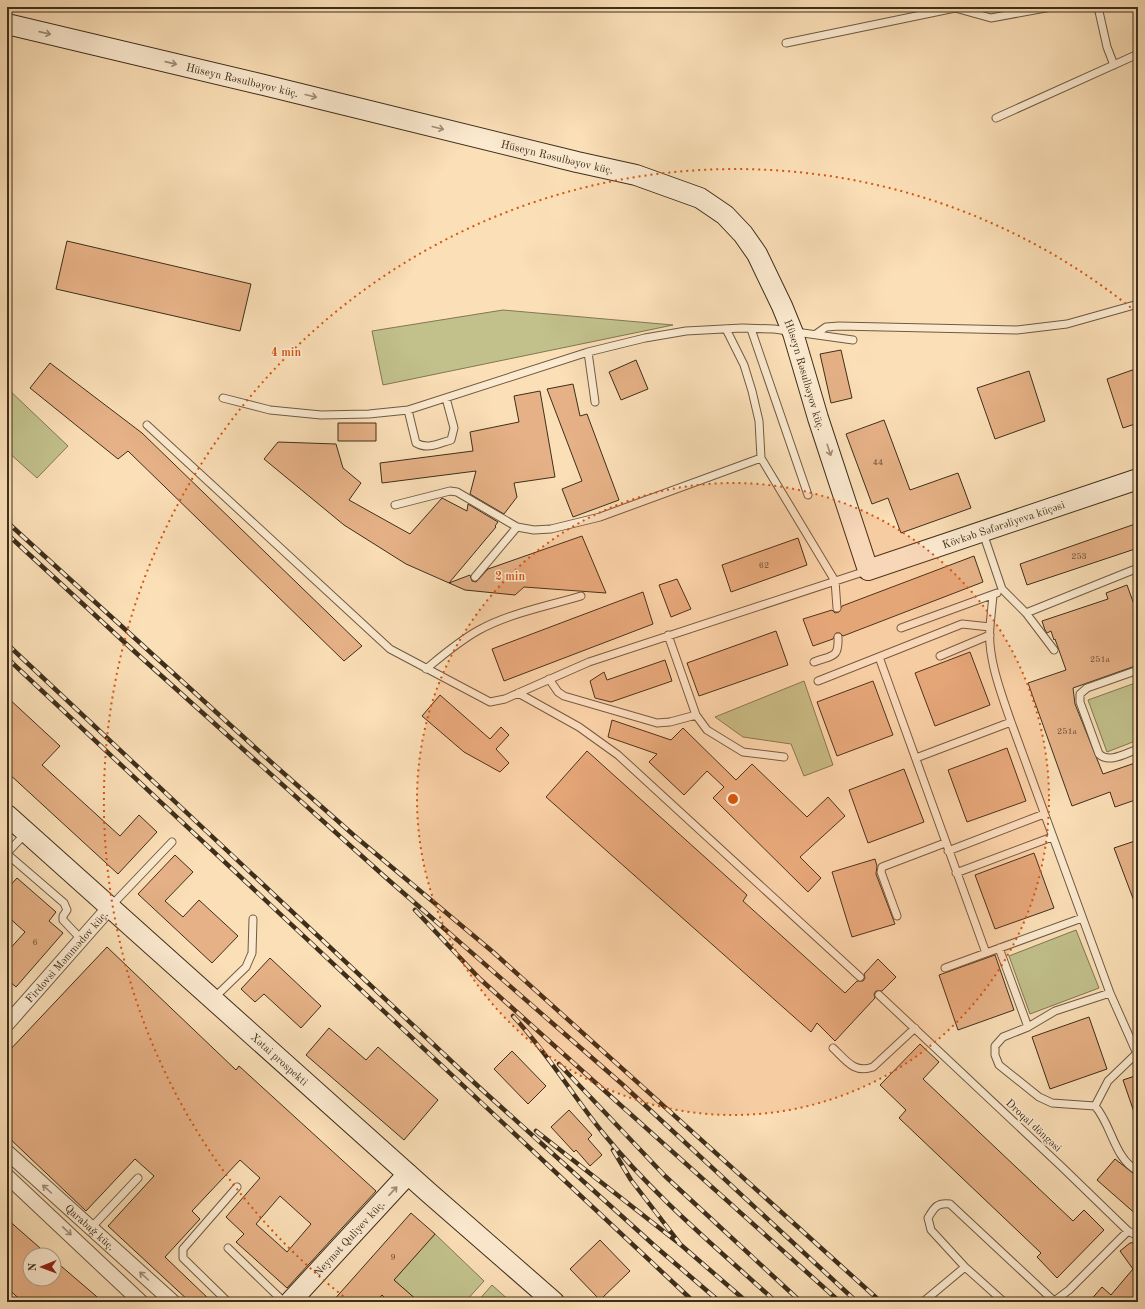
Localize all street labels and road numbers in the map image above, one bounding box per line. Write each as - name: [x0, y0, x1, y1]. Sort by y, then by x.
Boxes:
- street label: Hüseyn Rəsulbəyov küç.: [185, 63, 299, 100]
- street label: Hüseyn Rəsulbəyov küç.: [499, 139, 614, 177]
- street label: Hüseyn Rəsulbəyov küç.: [781, 318, 826, 432]
- street label: Kövkəb Səfərəliyeva küçəsi: [941, 500, 1066, 552]
- street label: Firdovsi Məmmədov küç.: [24, 909, 111, 1006]
- street label: Xətai prospekti: [248, 1032, 309, 1088]
- street label: Droqal döngəsi: [1003, 1098, 1063, 1154]
- street label: Neymət Quliyev küç.: [313, 1199, 387, 1279]
- street label: Qarabağ küç.: [62, 1203, 116, 1253]

